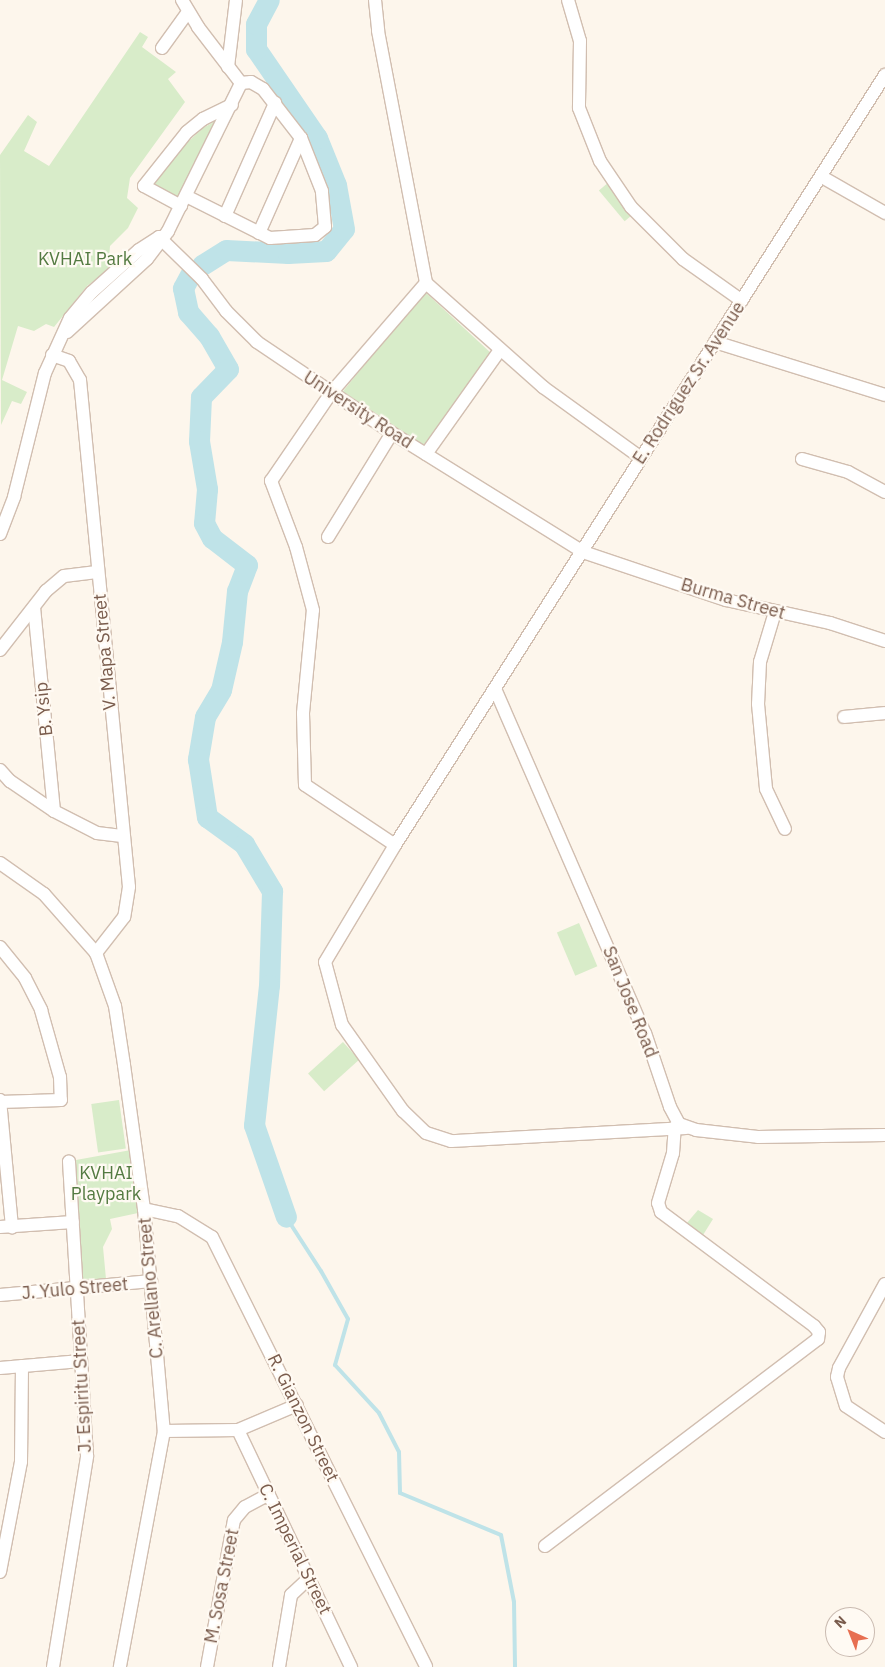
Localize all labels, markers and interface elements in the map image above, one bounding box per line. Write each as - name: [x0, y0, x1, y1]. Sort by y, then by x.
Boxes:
- park label: KVHAI Park: [38, 248, 132, 270]
- street label: E. Rodriguez Sr. Avenue: [628, 298, 750, 468]
- street label: University Road: [299, 367, 417, 453]
- street label: Burma Street: [678, 574, 788, 624]
- street label: V. Mapa Street: [89, 593, 121, 711]
- street label: B. Ysip: [30, 681, 58, 737]
- street label: San Jose Road: [598, 943, 662, 1061]
- park label: KVHAI Playpark: [71, 1163, 141, 1206]
- street label: C. Arellano Street: [134, 1217, 168, 1359]
- street label: J. Yulo Street: [21, 1274, 129, 1304]
- street label: J. Espiritu Street: [68, 1319, 96, 1453]
- street label: R. Gianzon Street: [263, 1351, 343, 1485]
- street label: C. Imperial Street: [254, 1480, 336, 1618]
- street label: M. Sosa Street: [200, 1527, 244, 1645]
- north arrow: [825, 1607, 875, 1657]
- text: N: [830, 1612, 850, 1632]

